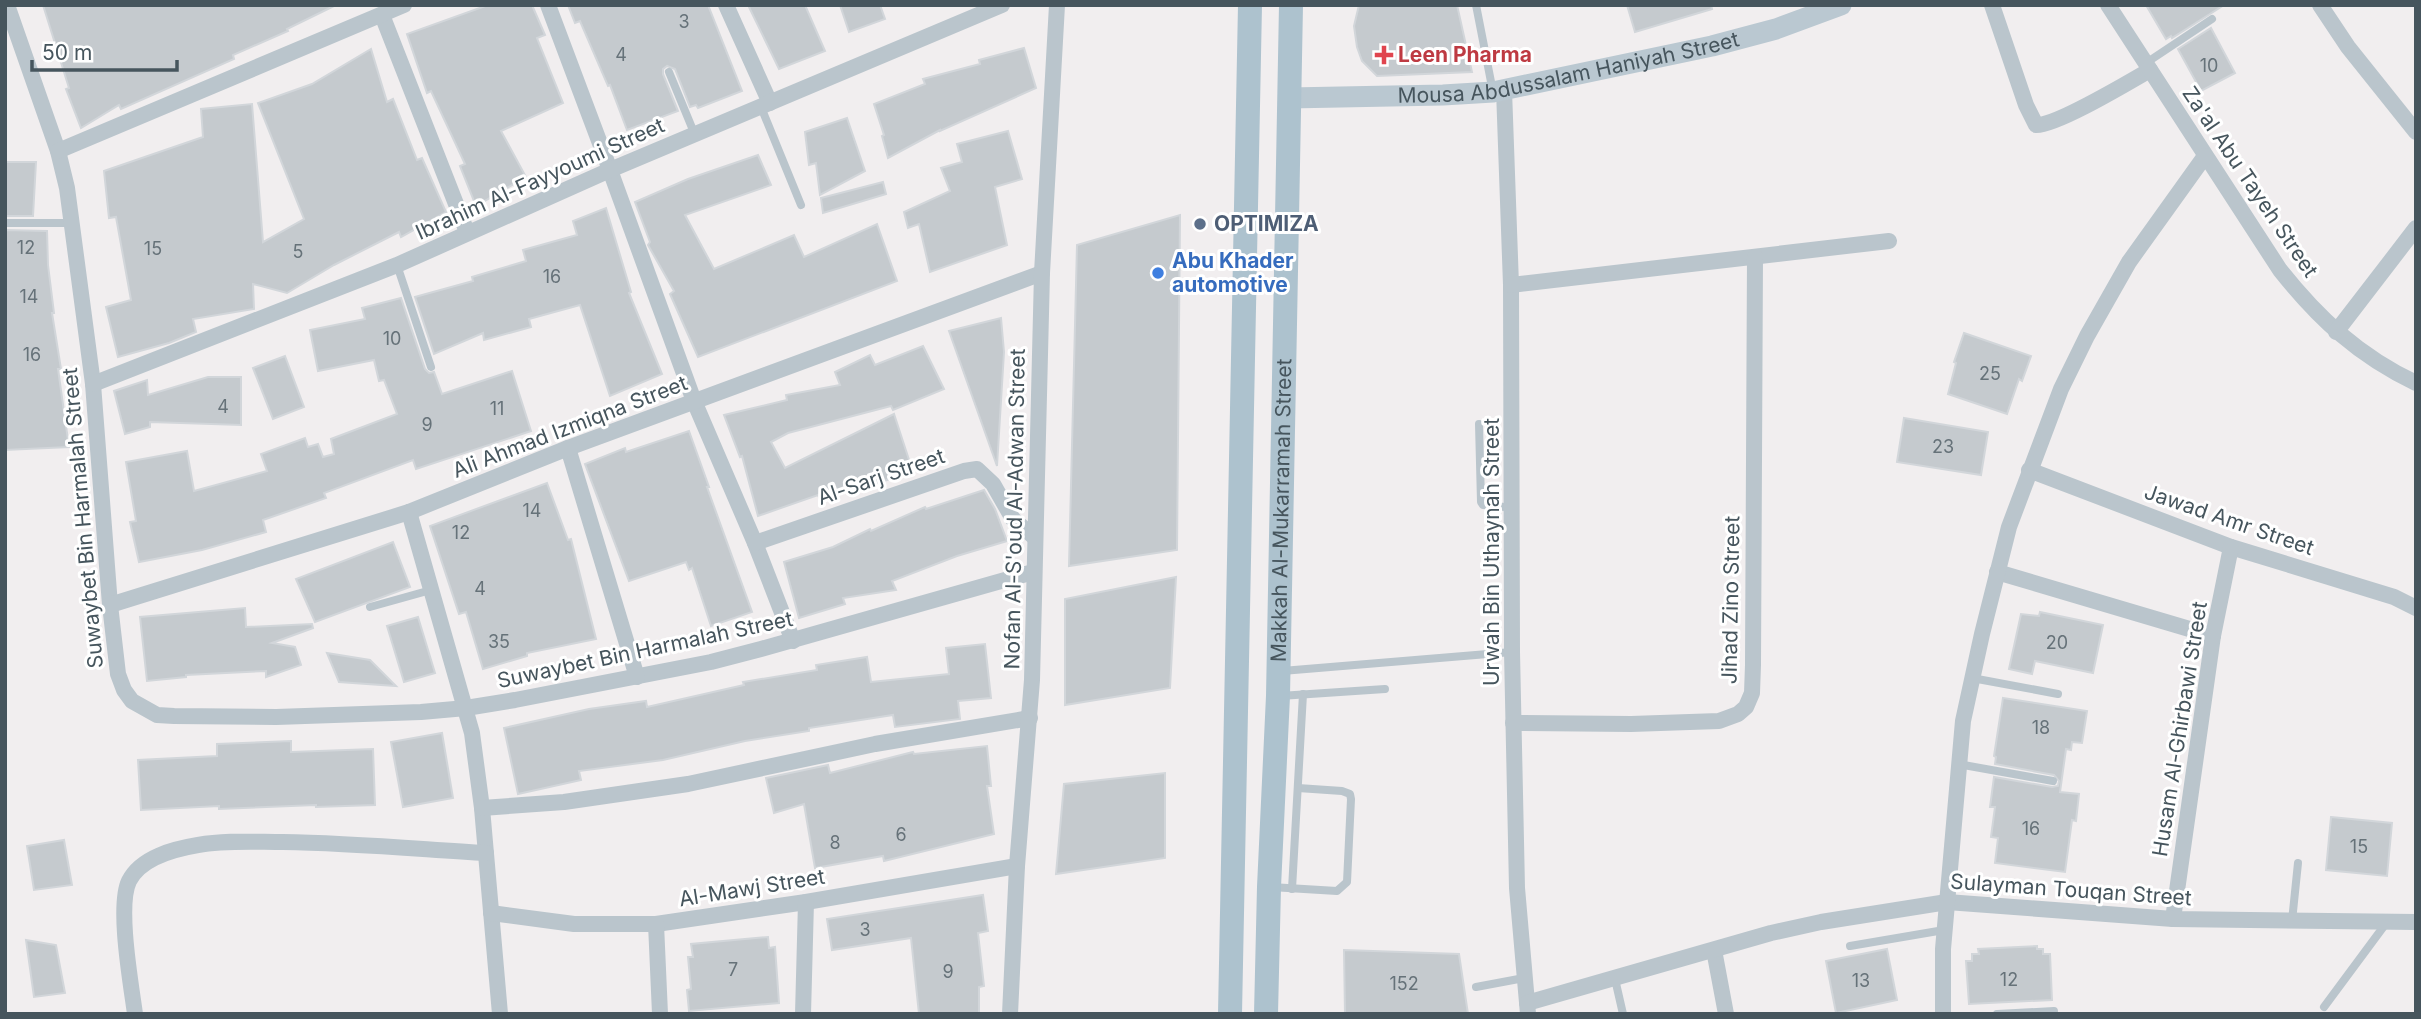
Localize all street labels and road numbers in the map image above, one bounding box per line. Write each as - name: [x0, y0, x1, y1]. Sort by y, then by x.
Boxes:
- street label: Mousa Abdussalam Haniyah Street: [1397, 26, 1742, 108]
- street label: Za'al Abu Tayeh Street: [2177, 82, 2324, 282]
- street label: Ibrahim Al-Fayyoumi Street: [412, 112, 668, 245]
- street label: Nofan Al-S'oud Al-Adwan Street: [999, 348, 1030, 670]
- street label: Makkah Al-Mukarramah Street: [1266, 358, 1296, 662]
- street label: Suwaybet Bin Harmalah Street: [57, 367, 108, 669]
- street label: Ali Ahmad Izmiqna Street: [449, 370, 691, 483]
- street label: Urwah Bin Uthaynah Street: [1479, 418, 1504, 686]
- street label: Al-Sarj Street: [814, 443, 948, 510]
- street label: Jawad Amr Street: [2141, 479, 2317, 560]
- street label: Jihad Zino Street: [1717, 515, 1744, 684]
- street label: Husam Al-Ghirbawi Street: [2147, 599, 2212, 858]
- street label: Suwaybet Bin Harmalah Street: [495, 606, 795, 693]
- street label: Al-Mawj Street: [677, 864, 827, 911]
- street label: Sulayman Touqan Street: [1949, 869, 2193, 910]

